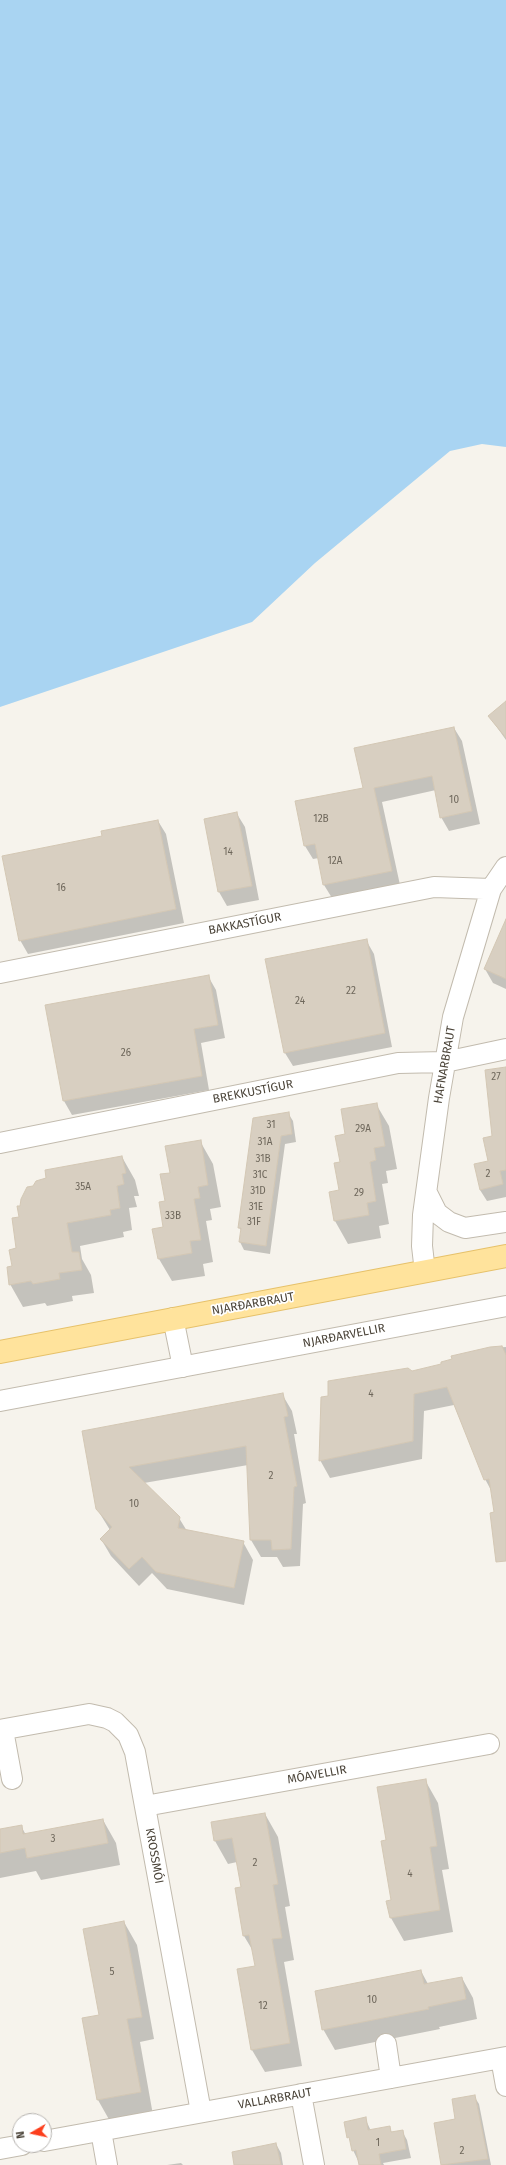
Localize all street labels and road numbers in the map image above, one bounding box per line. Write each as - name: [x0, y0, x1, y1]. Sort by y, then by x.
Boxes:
- street label: BAKKASTÍGUR: [207, 910, 283, 938]
- street label: HAFNARBRAUT: [431, 1025, 459, 1105]
- street label: BREKKUSTÍGUR: [212, 1077, 294, 1107]
- street label: NJARÐARBRAUT: [211, 1290, 295, 1318]
- street label: NJARÐARVELLIR: [302, 1321, 386, 1351]
- street label: MÓAVELLIR: [286, 1763, 348, 1787]
- street label: KROSSMÓI: [142, 1827, 166, 1885]
- street label: VALLARBRAUT: [237, 2085, 313, 2113]

